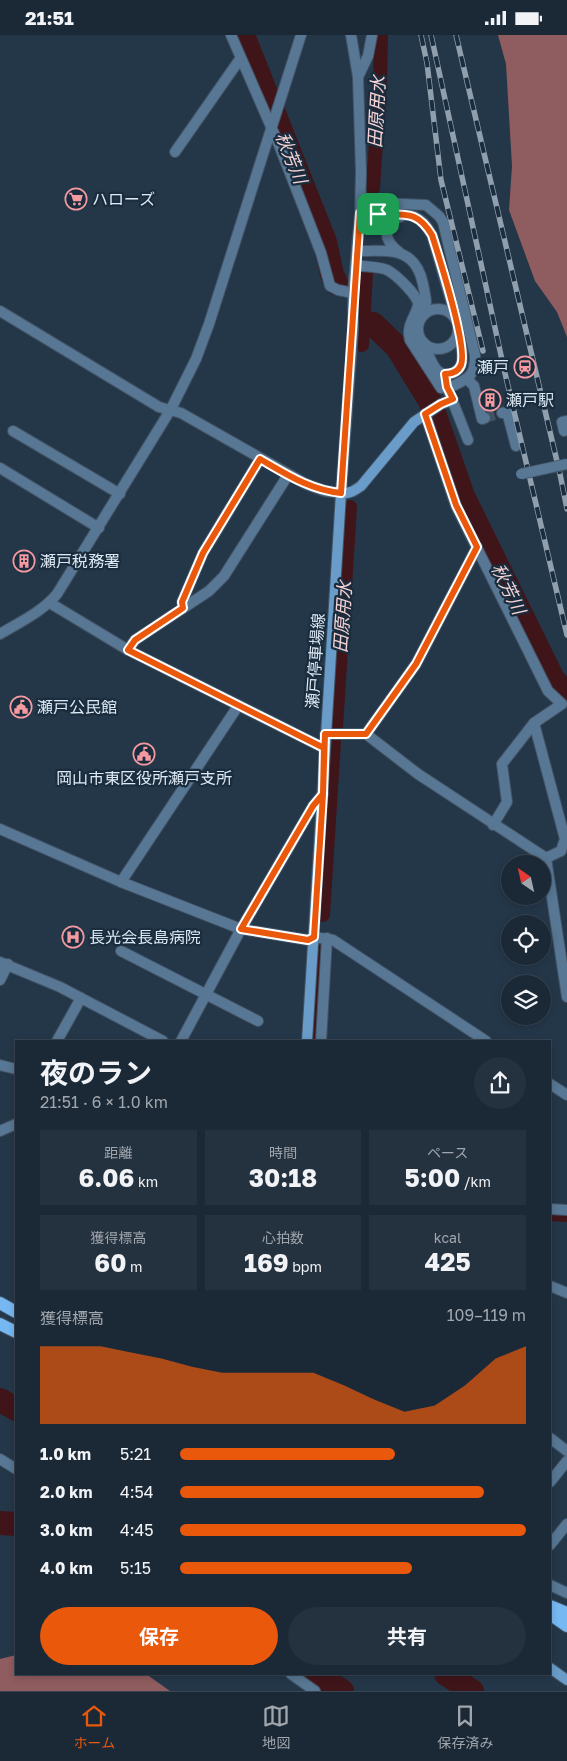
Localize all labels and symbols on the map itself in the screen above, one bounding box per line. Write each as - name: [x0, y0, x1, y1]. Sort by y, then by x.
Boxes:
- water label: 田原用水: [363, 73, 389, 148]
- water label: 秋芳川: [272, 128, 313, 189]
- supermarket icon: ハローズ: [64, 187, 88, 211]
- place label: ハローズ: [92, 189, 155, 209]
- pin: [357, 193, 399, 235]
- station icon: 瀬戸: [513, 355, 537, 379]
- place label: 瀬戸: [477, 357, 509, 377]
- building icon: 瀬戸駅: [478, 388, 502, 412]
- place label: 瀬戸駅: [506, 390, 554, 410]
- building icon: 瀬戸税務署: [12, 549, 36, 573]
- place label: 瀬戸税務署: [40, 551, 120, 571]
- water label: 秋芳川: [487, 559, 531, 619]
- water label: 田原用水: [329, 578, 356, 654]
- street label: 瀬戸停車場線: [302, 612, 328, 710]
- public building icon: 瀬戸公民館: [9, 695, 33, 719]
- place label: 瀬戸公民館: [37, 697, 117, 717]
- public building icon: 岡山市東区役所瀬戸支所: [132, 742, 156, 766]
- place label: 岡山市東区役所瀬戸支所: [56, 768, 232, 788]
- north arrow: [501, 855, 551, 905]
- hospital icon: 長光会長島病院: [61, 925, 85, 949]
- place label: 長光会長島病院: [89, 927, 201, 947]

